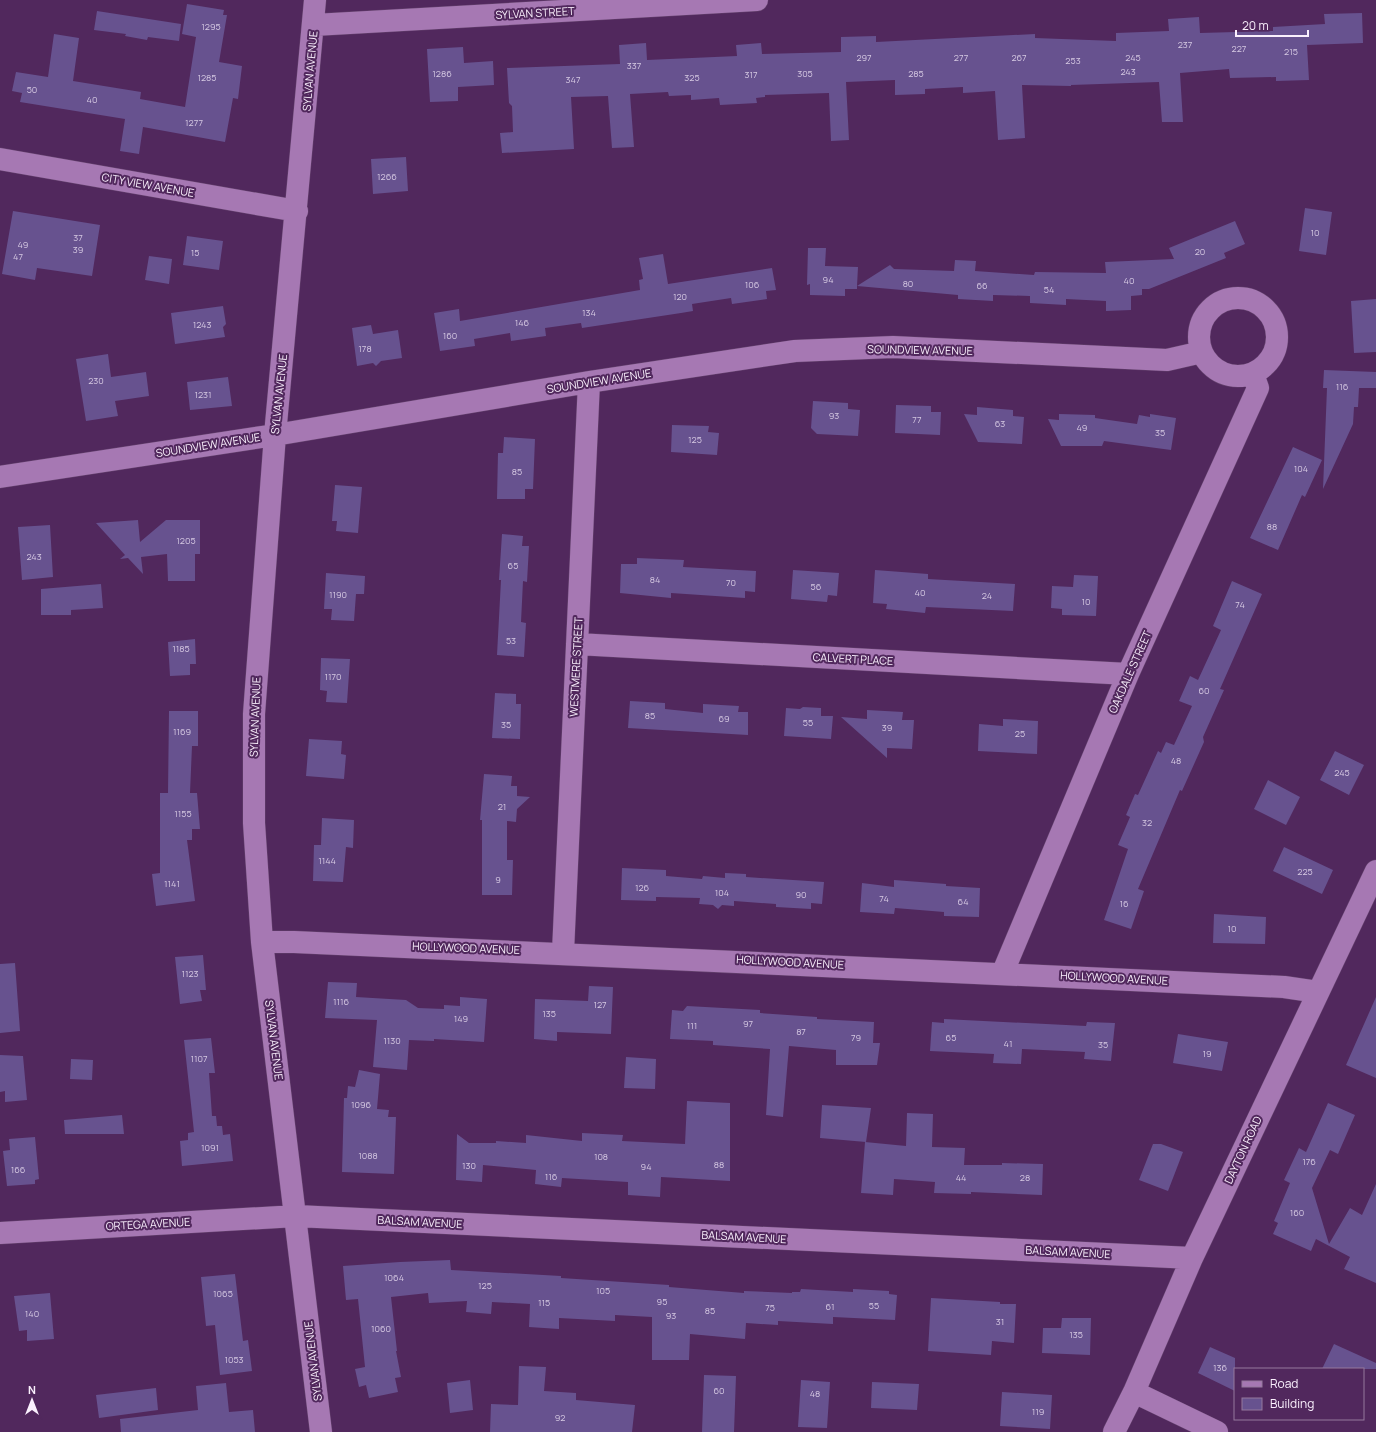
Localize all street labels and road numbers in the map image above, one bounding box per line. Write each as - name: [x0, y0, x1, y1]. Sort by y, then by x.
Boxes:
- street label: SYLVAN STREET: [495, 3, 575, 22]
- street label: SYLVAN AVENUE: [299, 30, 320, 112]
- street label: CITY VIEW AVENUE: [101, 169, 196, 200]
- street label: SOUNDVIEW AVENUE: [867, 341, 973, 358]
- street label: SYLVAN AVENUE: [267, 353, 290, 435]
- street label: SOUNDVIEW AVENUE: [546, 365, 652, 396]
- street label: SOUNDVIEW AVENUE: [155, 429, 261, 460]
- street label: WESTMERE STREET: [565, 616, 586, 717]
- street label: OAKDALE STREET: [1105, 628, 1155, 715]
- street label: CALVERT PLACE: [812, 649, 894, 668]
- street label: SYLVAN AVENUE: [246, 676, 263, 757]
- street label: HOLLYWOOD AVENUE: [412, 938, 520, 957]
- street label: HOLLYWOOD AVENUE: [736, 951, 844, 972]
- street label: HOLLYWOOD AVENUE: [1060, 967, 1168, 988]
- street label: SYLVAN AVENUE: [262, 999, 287, 1081]
- street label: DAYTON ROAD: [1220, 1113, 1265, 1186]
- street label: BALSAM AVENUE: [377, 1212, 463, 1231]
- street label: ORTEGA AVENUE: [105, 1214, 191, 1233]
- street label: BALSAM AVENUE: [701, 1227, 787, 1246]
- street label: BALSAM AVENUE: [1025, 1242, 1111, 1261]
- street label: SYLVAN AVENUE: [300, 1320, 325, 1402]

